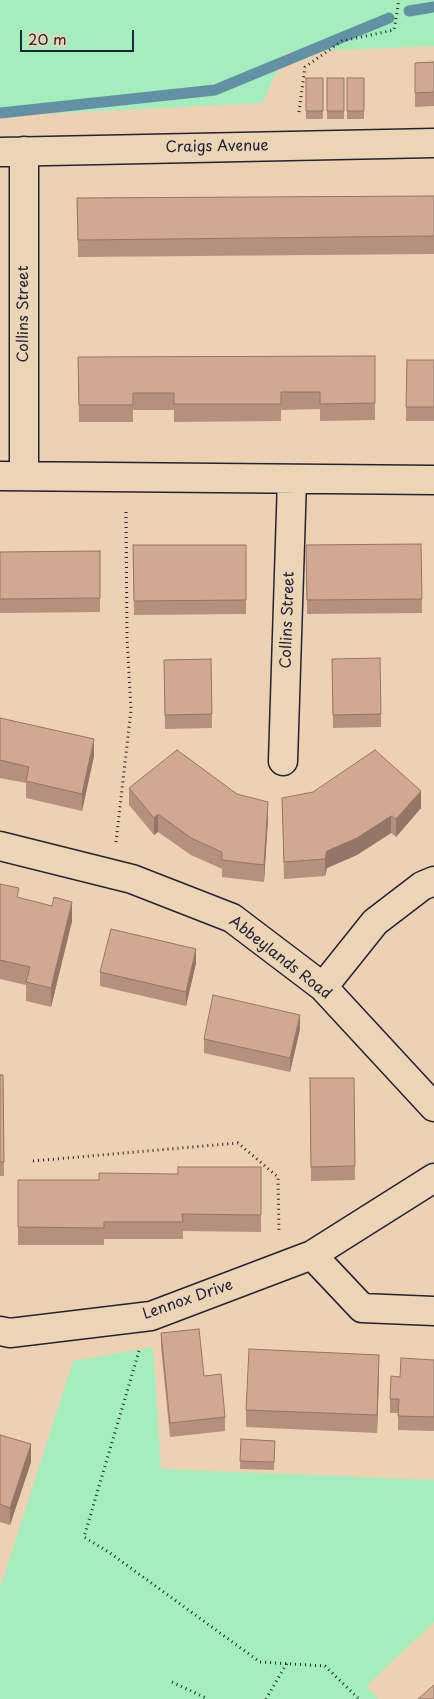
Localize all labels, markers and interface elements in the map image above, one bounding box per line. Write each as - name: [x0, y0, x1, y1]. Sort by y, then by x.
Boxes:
- scale bar: [22, 20, 136, 52]
- text: 20 m: [28, 27, 67, 50]
- street label: Craigs Avenue: [165, 137, 269, 157]
- street label: Collins Street: [15, 265, 33, 363]
- street label: Collins Street: [277, 571, 299, 669]
- street label: Abbeylands Road: [225, 913, 335, 1003]
- street label: Lennox Drive: [141, 1276, 235, 1324]

